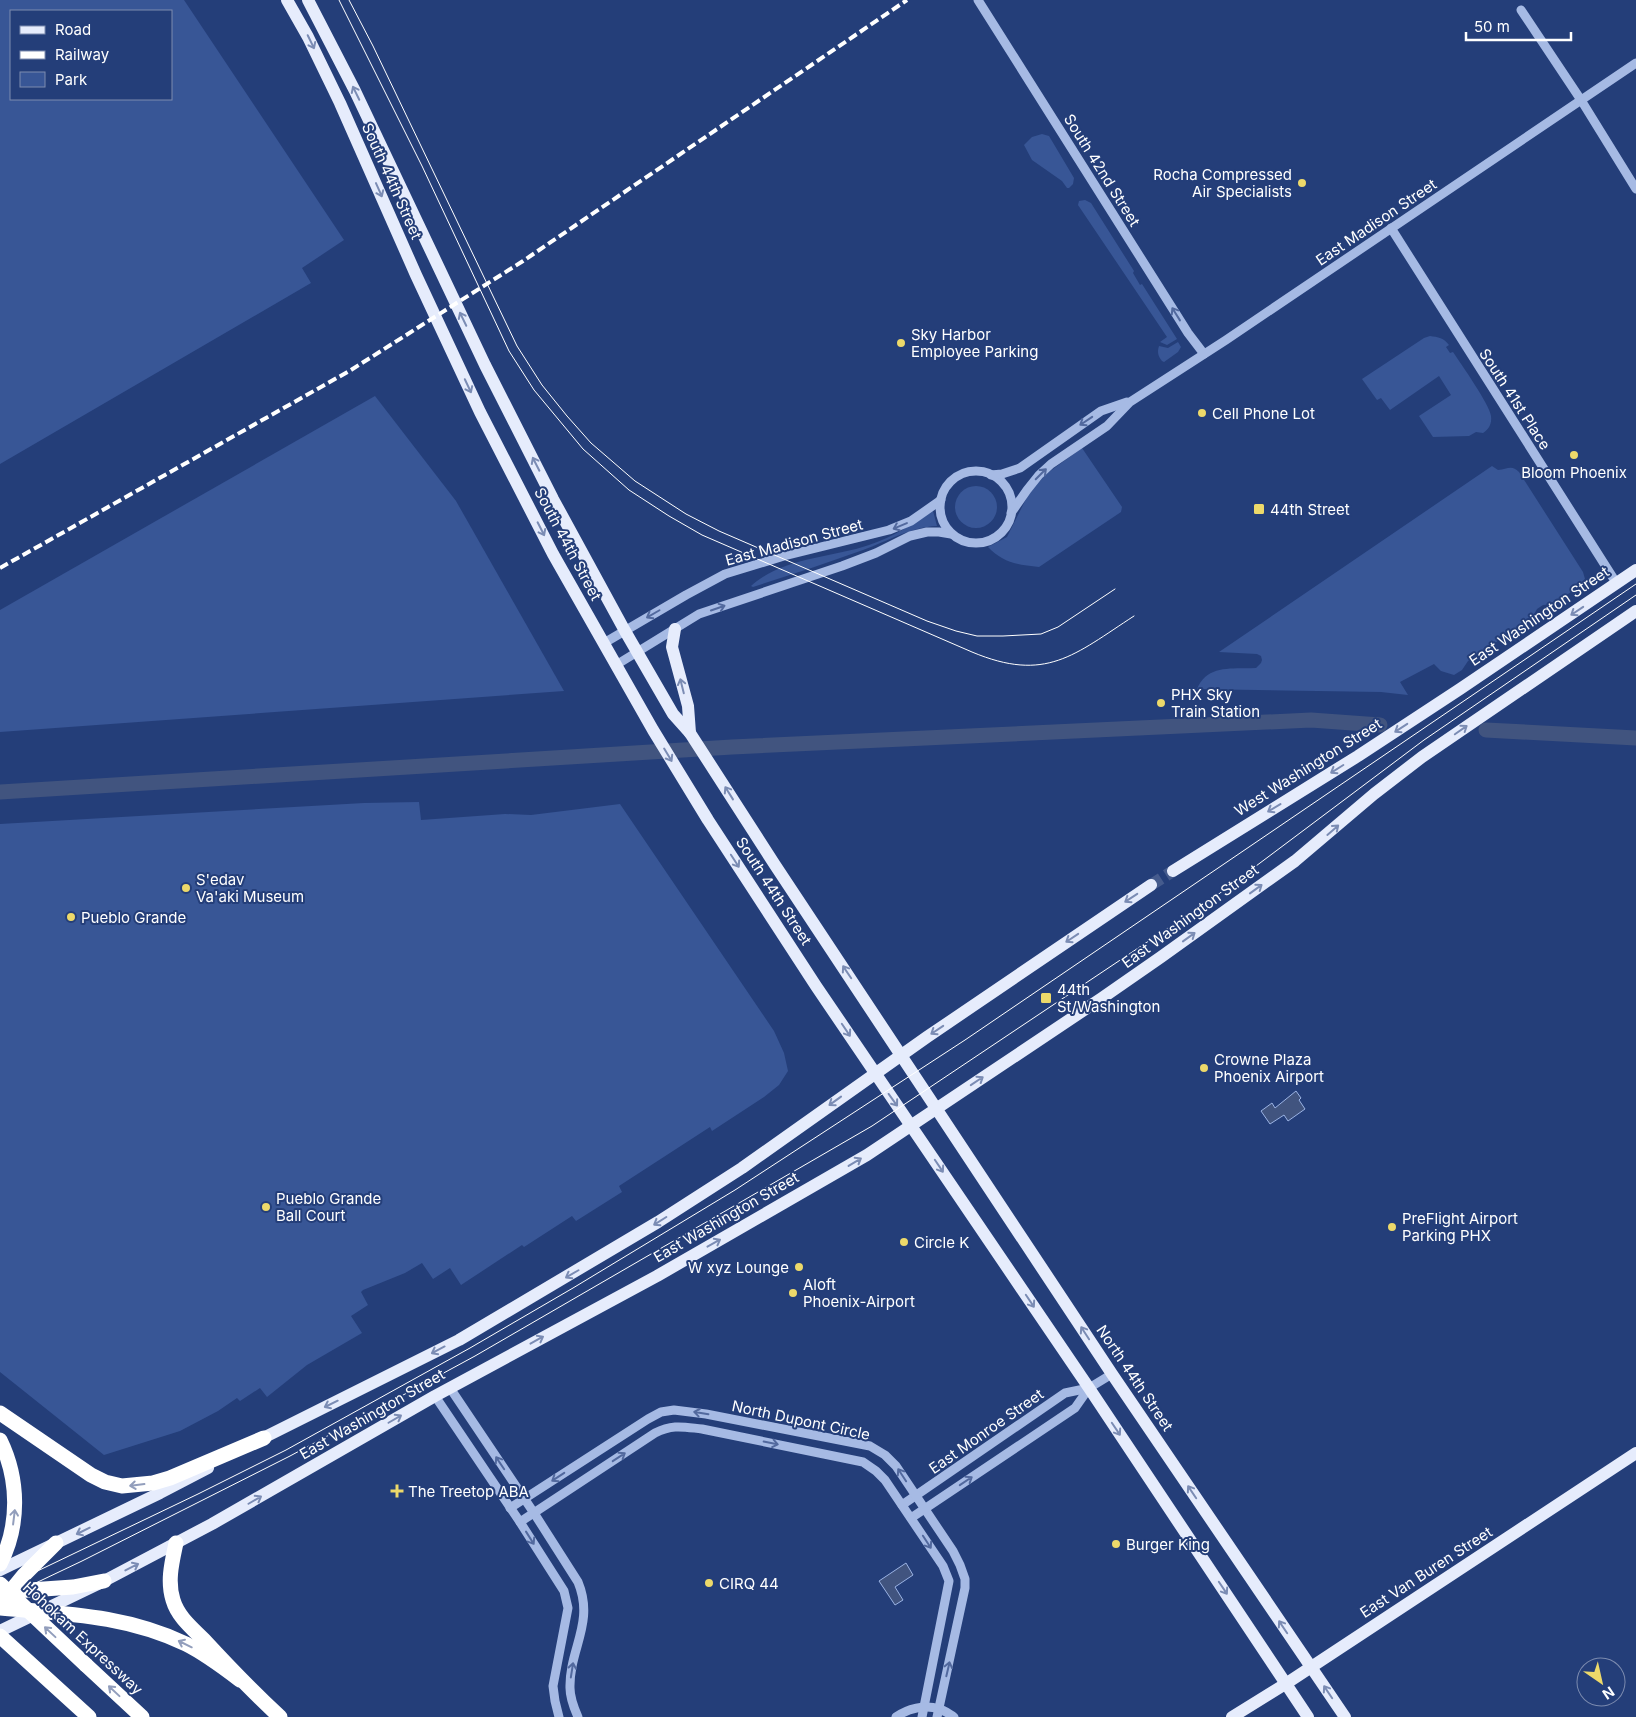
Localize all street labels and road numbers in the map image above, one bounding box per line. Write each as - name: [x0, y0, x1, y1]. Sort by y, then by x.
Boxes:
- street label: South 42nd Street: [1060, 110, 1144, 230]
- street label: South 44th Street: [358, 120, 426, 242]
- street label: East Madison Street: [1312, 174, 1440, 269]
- street label: South 41st Place: [1475, 345, 1555, 453]
- street label: South 44th Street: [530, 484, 606, 604]
- street label: East Madison Street: [723, 514, 865, 569]
- street label: East Washington Street: [1465, 562, 1613, 670]
- street label: West Washington Street: [1231, 714, 1385, 820]
- street label: South 44th Street: [732, 833, 816, 949]
- street label: East Washington Street: [1118, 860, 1262, 972]
- street label: East Washington Street: [650, 1168, 802, 1266]
- street label: North 44th Street: [1092, 1321, 1178, 1435]
- street label: East Washington Street: [296, 1365, 448, 1463]
- street label: East Monroe Street: [925, 1384, 1047, 1478]
- street label: North Dupont Circle: [730, 1396, 872, 1444]
- street label: East Van Buren Street: [1356, 1522, 1496, 1622]
- street label: Hohokam Expressway: [19, 1577, 147, 1699]

